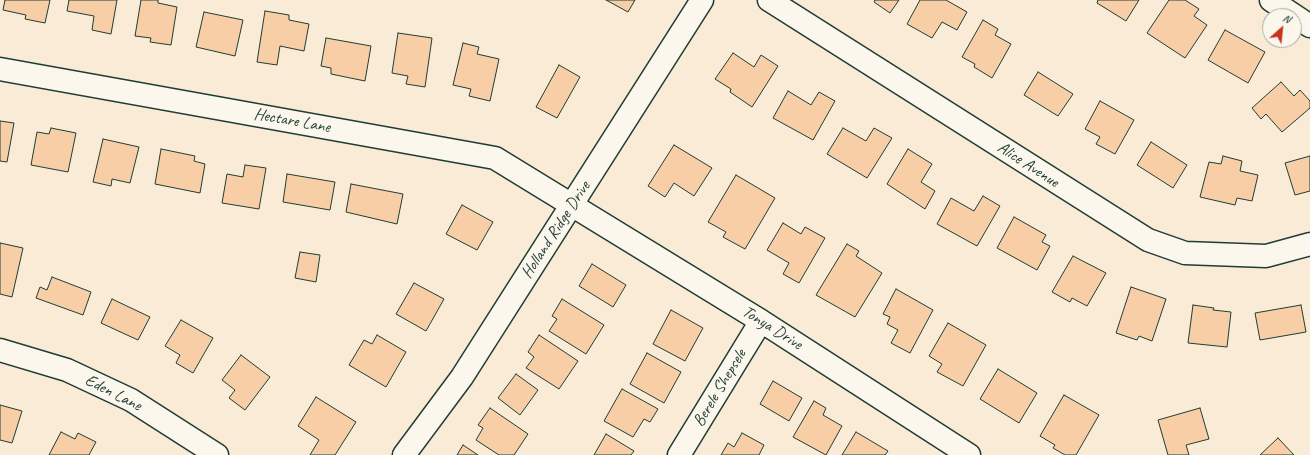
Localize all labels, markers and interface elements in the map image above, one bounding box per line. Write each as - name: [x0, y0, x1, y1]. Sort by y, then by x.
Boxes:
- north arrow: [1262, 8, 1302, 48]
- text: N: [1281, 10, 1293, 26]
- street label: Hectare Lane: [252, 104, 332, 138]
- street label: Alice Avenue: [993, 138, 1063, 192]
- street label: Holland Ridge Drive: [517, 178, 595, 282]
- street label: Tonya Drive: [738, 302, 806, 354]
- street label: Berele Shepsele: [689, 346, 751, 430]
- street label: Eden Lane: [81, 370, 145, 416]

